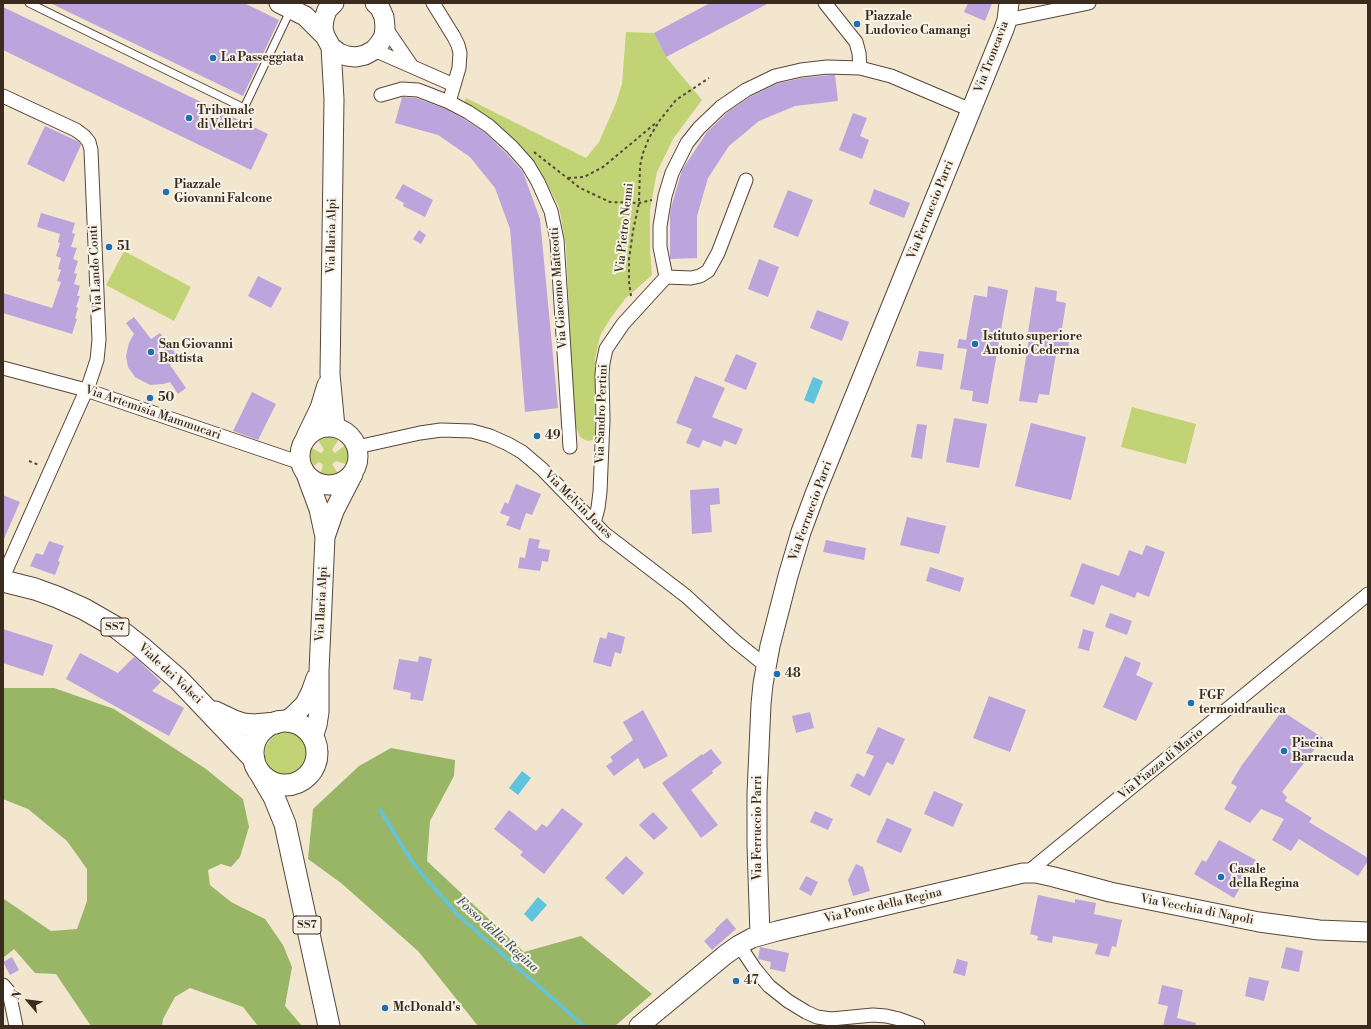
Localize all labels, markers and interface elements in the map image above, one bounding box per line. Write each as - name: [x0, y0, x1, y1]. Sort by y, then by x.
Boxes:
- place label: Piazzale Ludovico Camangi: [865, 10, 970, 38]
- marker: Piazzale Ludovico Camangi: [852, 19, 862, 29]
- street label: Via Troncavia: [972, 19, 1012, 95]
- place label: La Passeggiata: [221, 51, 304, 65]
- marker: La Passeggiata: [208, 53, 218, 63]
- place label: Tribunale di Velletri: [197, 104, 254, 132]
- marker: Tribunale di Velletri: [184, 113, 194, 123]
- street label: Via Ferruccio Parri: [905, 159, 957, 261]
- place label: Piazzale Giovanni Falcone: [174, 178, 272, 206]
- street label: Via Pietro Nenni: [613, 182, 637, 274]
- marker: Piazzale Giovanni Falcone: [161, 187, 171, 197]
- street label: Via Ilaria Alpi: [324, 198, 340, 274]
- street label: Via Lando Conti: [87, 225, 105, 313]
- street label: Via Giacomo Matteotti: [548, 227, 570, 349]
- place label: 51: [117, 240, 130, 254]
- marker: 51: [104, 242, 114, 252]
- place label: Istituto superiore Antonio Cederna: [983, 330, 1082, 358]
- place label: San Giovanni Battista: [159, 338, 233, 366]
- marker: Istituto superiore Antonio Cederna: [970, 339, 980, 349]
- marker: San Giovanni Battista: [146, 347, 156, 357]
- street label: Via Sandro Pertini: [593, 364, 611, 464]
- street label: Via Artemisia Mammucari: [83, 383, 223, 443]
- place label: 50: [158, 391, 174, 405]
- marker: 50: [145, 393, 155, 403]
- place label: 49: [545, 429, 561, 443]
- marker: 49: [532, 431, 542, 441]
- street label: Via Ferruccio Parri: [786, 459, 836, 563]
- street label: Via Melvin Jones: [541, 468, 615, 542]
- street label: Via Ilaria Alpi: [313, 566, 331, 642]
- road number: SS7: [101, 618, 129, 636]
- street label: Viale dei Volsci: [135, 641, 205, 707]
- place label: 48: [785, 667, 801, 681]
- marker: 48: [772, 669, 782, 679]
- place label: FGF termoidraulica: [1199, 689, 1286, 717]
- marker: FGF termoidraulica: [1186, 698, 1196, 708]
- street label: Via Piazza di Mario: [1116, 725, 1206, 803]
- place label: Piscina Barracuda: [1292, 737, 1354, 765]
- marker: Piscina Barracuda: [1279, 746, 1289, 756]
- street label: Via Ferruccio Parri: [751, 775, 765, 881]
- place label: Casale della Regina: [1229, 863, 1299, 891]
- marker: Casale della Regina: [1216, 872, 1226, 882]
- street label: Via Ponte della Regina: [823, 885, 943, 927]
- street label: Via Vecchia di Napoli: [1139, 892, 1255, 928]
- water label: Fosso della Regina: [453, 894, 541, 976]
- road number: SS7: [293, 916, 321, 934]
- place label: 47: [744, 974, 759, 988]
- marker: 47: [731, 976, 741, 986]
- north arrow: [8, 981, 48, 1021]
- text: N: [9, 988, 26, 1003]
- place label: McDonald's: [393, 1001, 460, 1015]
- marker: McDonald's: [380, 1003, 390, 1013]

